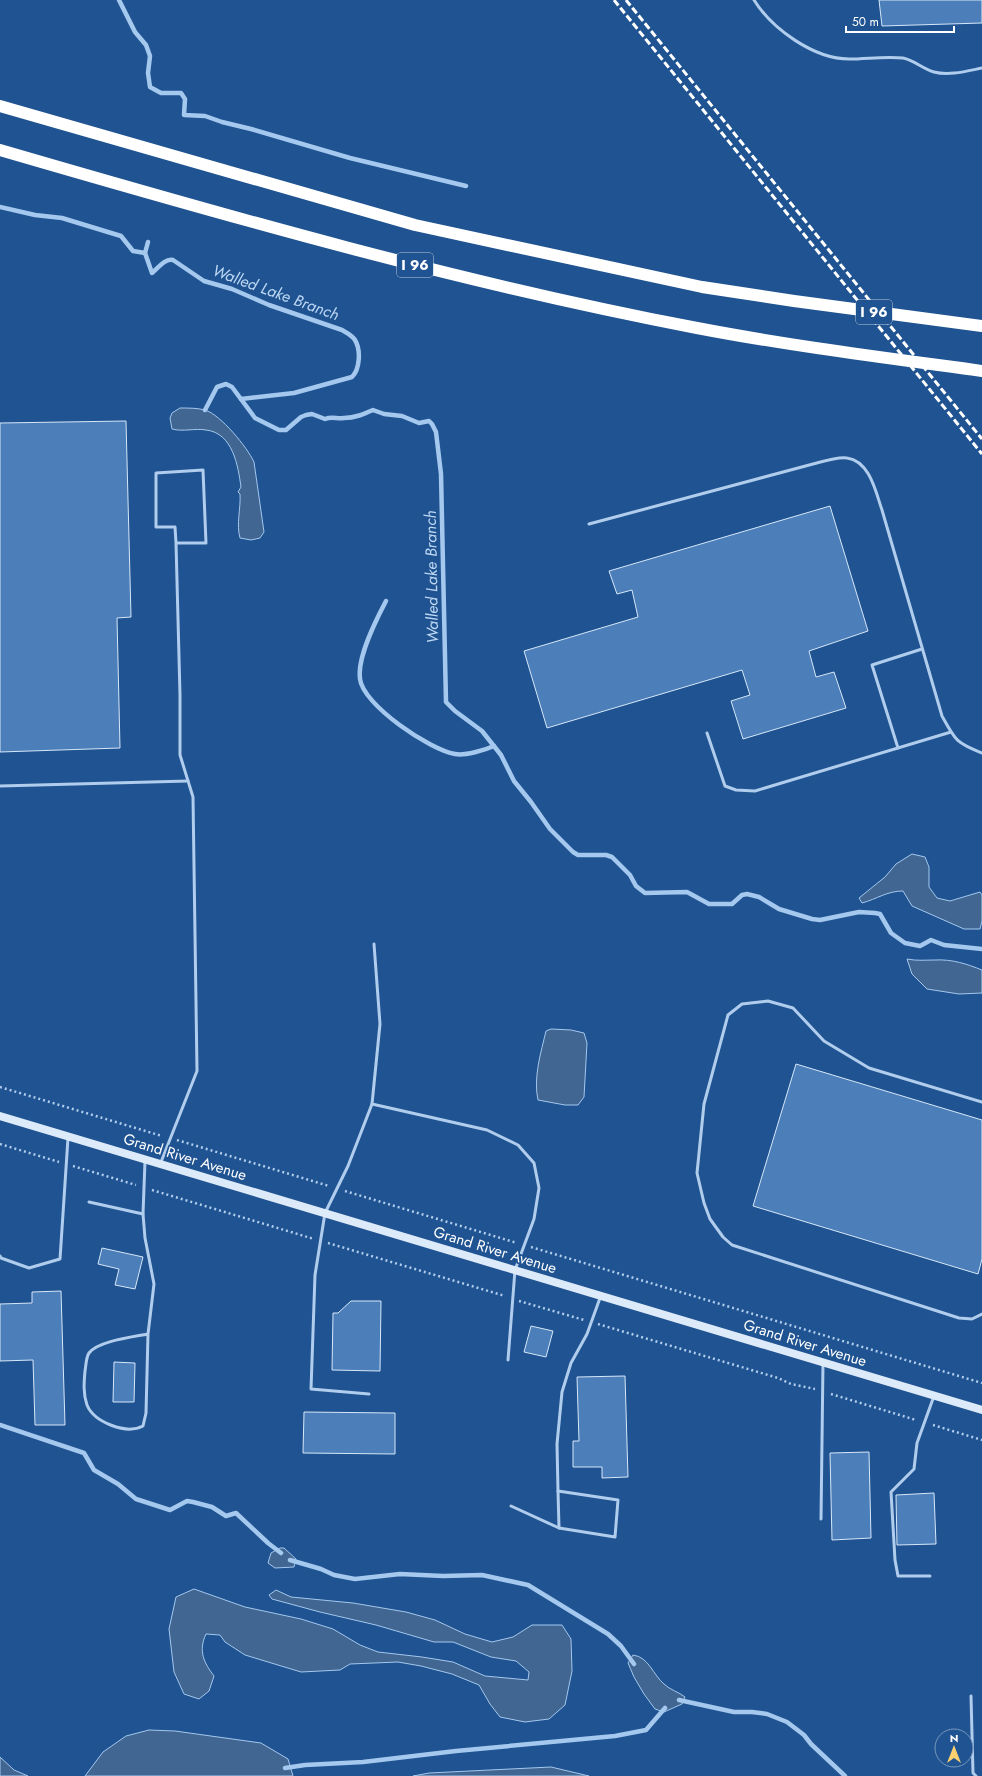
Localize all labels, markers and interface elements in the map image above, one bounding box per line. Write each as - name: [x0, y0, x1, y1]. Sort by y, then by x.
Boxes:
- scale bar: [846, 8, 954, 34]
- text: 50 m: [852, 13, 879, 31]
- road number: I 96: [397, 253, 433, 277]
- water label: Walled Lake Branch: [209, 259, 342, 326]
- road number: I 96: [856, 300, 892, 324]
- water label: Walled Lake Branch: [419, 510, 444, 644]
- street label: Grand River Avenue: [121, 1128, 250, 1186]
- street label: Grand River Avenue: [431, 1221, 560, 1279]
- street label: Grand River Avenue: [741, 1314, 870, 1372]
- north arrow: [934, 1728, 974, 1768]
- text: N: [950, 1730, 958, 1746]

